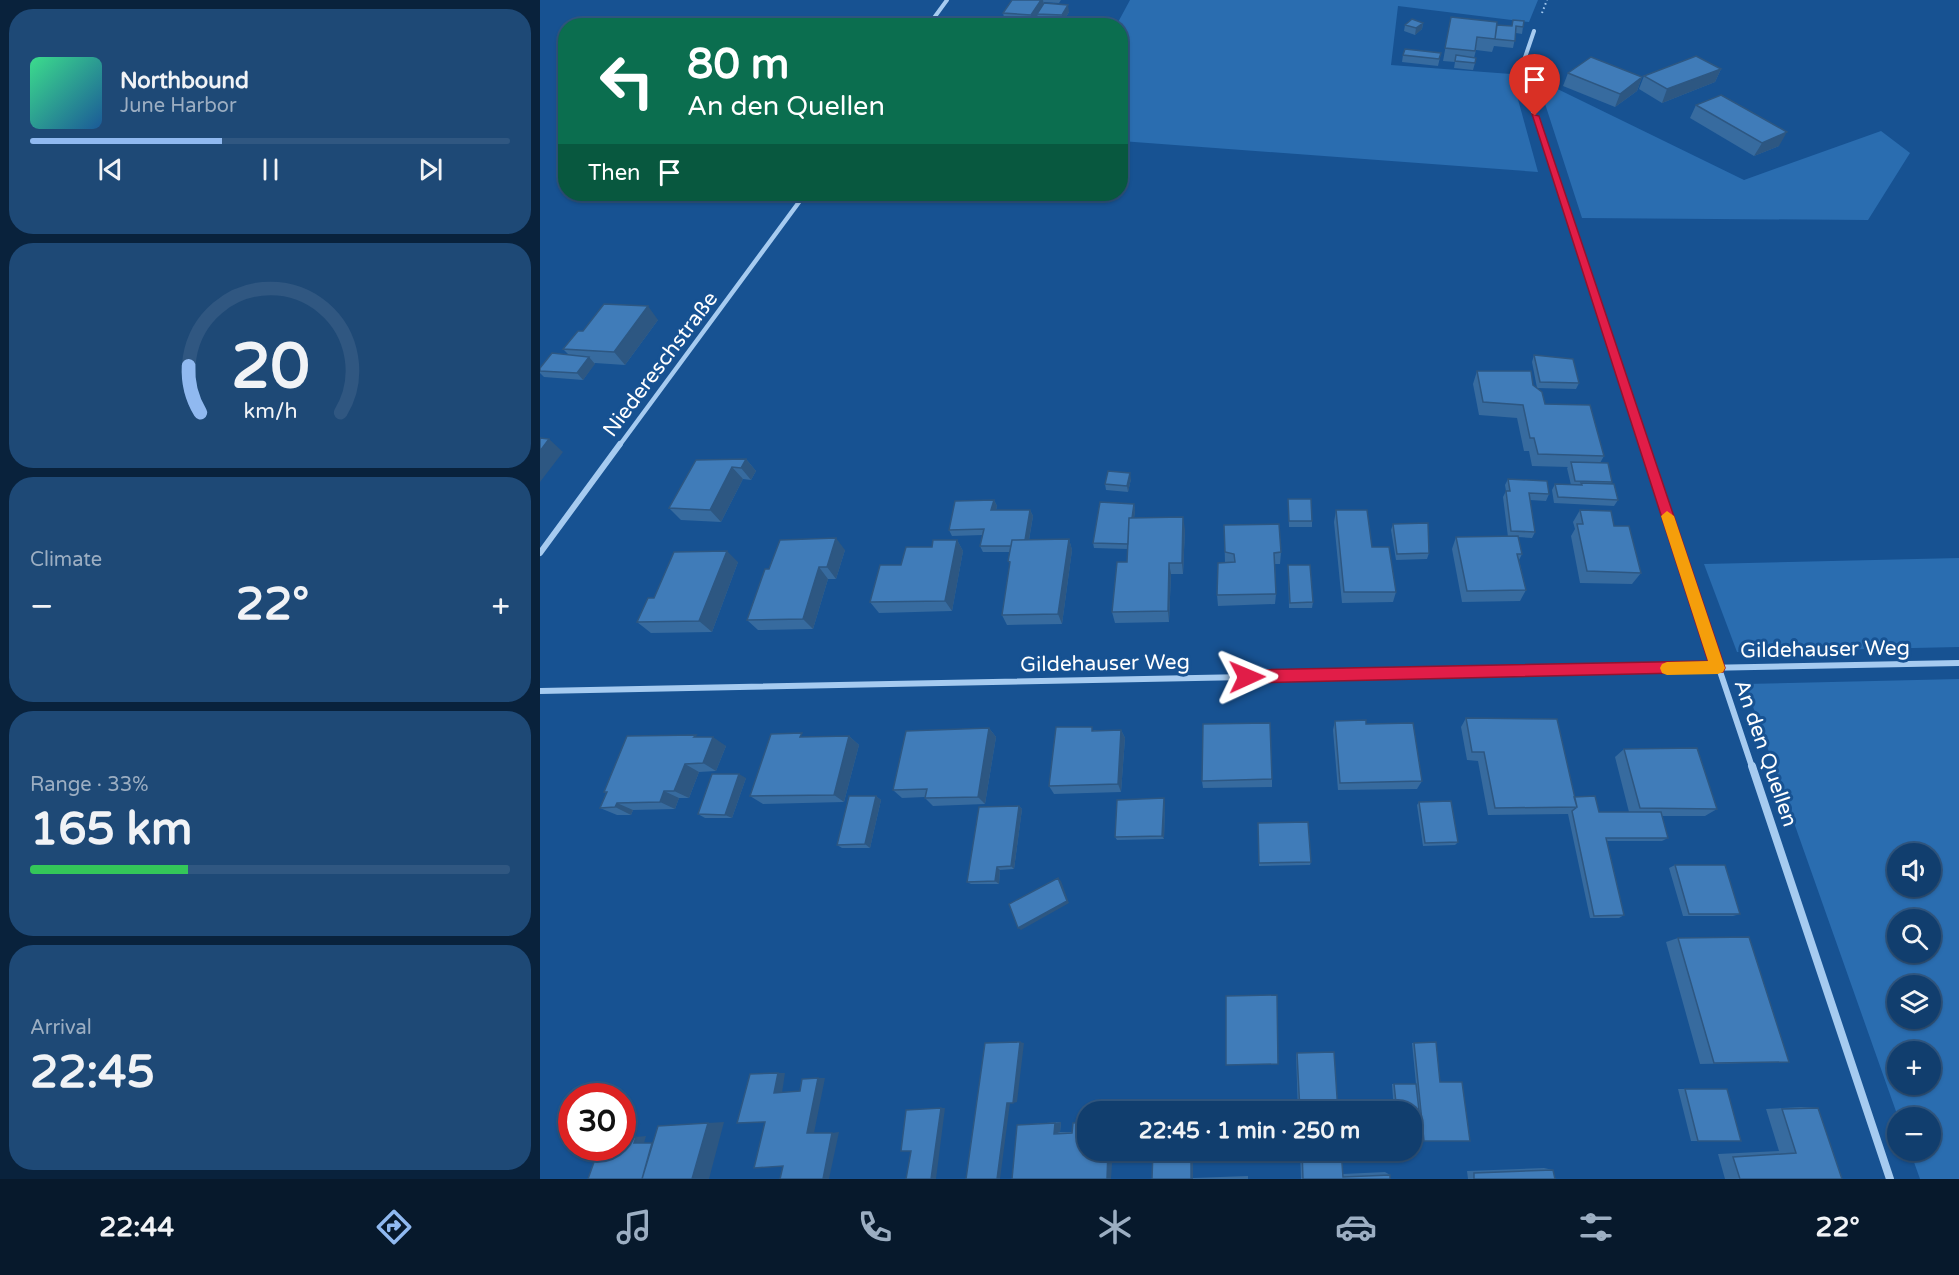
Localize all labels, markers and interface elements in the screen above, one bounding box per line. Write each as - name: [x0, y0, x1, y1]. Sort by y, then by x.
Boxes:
- text: 80 m: [687, 39, 789, 90]
- icon: left: [588, 42, 666, 120]
- pin: [1509, 54, 1560, 116]
- icon: arrive: [1518, 63, 1551, 96]
- text: Northbound: [120, 68, 249, 94]
- text: An den Quellen: [687, 90, 885, 123]
- text: June Harbor: [120, 94, 237, 118]
- icon: previous: [94, 153, 127, 186]
- icon: pause: [254, 153, 287, 186]
- icon: next: [414, 153, 447, 186]
- icon: arrive: [653, 156, 686, 189]
- text: Then: [588, 160, 641, 186]
- street label: Niedereschstraße: [598, 287, 723, 442]
- text: 20: [231, 330, 309, 405]
- text: km/h: [243, 398, 297, 424]
- text: Climate: [30, 548, 102, 572]
- text: 22°: [236, 578, 309, 632]
- text: −: [30, 587, 54, 626]
- text: +: [491, 587, 510, 626]
- street label: Gildehauser Weg: [1740, 636, 1910, 663]
- position arrow: [1215, 645, 1279, 709]
- street label: Gildehauser Weg: [1020, 650, 1190, 677]
- street label: An den Quellen: [1729, 676, 1802, 830]
- text: Range · 33%: [30, 773, 149, 797]
- text: 165 km: [30, 803, 192, 857]
- map controls: [1887, 843, 1941, 1161]
- button: sound: [1887, 843, 1941, 897]
- button: search: [1887, 909, 1941, 963]
- button: layers: [1887, 975, 1941, 1029]
- text: Arrival: [30, 1016, 92, 1040]
- button: +: [1887, 1041, 1941, 1095]
- text: 22:45: [30, 1046, 155, 1100]
- speed limit sign: 30: [558, 1083, 636, 1161]
- button: −: [1887, 1107, 1941, 1161]
- text: 22:45 · 1 min · 250 m: [1139, 1118, 1360, 1144]
- icon: directions: [373, 1206, 415, 1248]
- icon: music: [613, 1206, 655, 1248]
- icon: phone: [854, 1206, 896, 1248]
- icon: climate: [1094, 1206, 1136, 1248]
- icon: car: [1335, 1206, 1377, 1248]
- icon: filters: [1575, 1206, 1617, 1248]
- text: 22:44: [99, 1211, 174, 1244]
- text: 22°: [1816, 1211, 1860, 1244]

